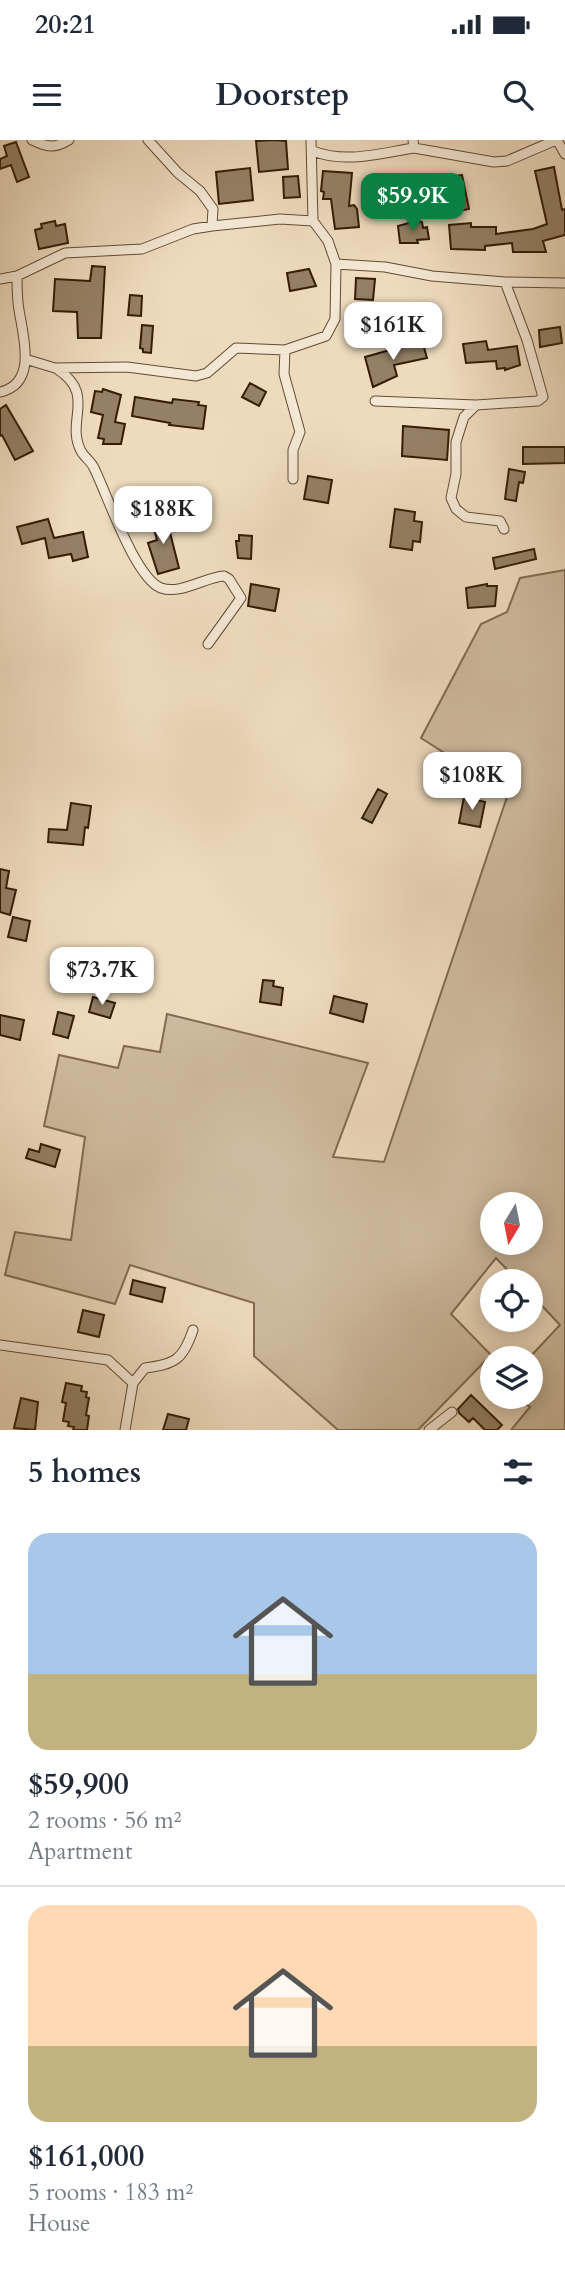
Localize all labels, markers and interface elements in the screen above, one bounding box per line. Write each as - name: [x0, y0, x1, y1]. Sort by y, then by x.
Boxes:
- text: 20:21: [35, 7, 96, 42]
- text: Doorstep: [216, 73, 349, 117]
- icon: menu: [28, 76, 66, 114]
- icon: search: [499, 76, 537, 114]
- pin: $59.9K: [356, 174, 470, 233]
- text: $59.9K: [377, 180, 449, 211]
- pin: $161K: [344, 302, 442, 362]
- text: $161K: [360, 309, 426, 340]
- pin: $188K: [114, 486, 212, 546]
- text: $188K: [130, 493, 196, 524]
- pin: $108K: [423, 752, 521, 812]
- text: $108K: [439, 759, 505, 790]
- pin: $73.7K: [45, 948, 159, 1007]
- text: $73.7K: [66, 954, 138, 985]
- north arrow: [480, 1192, 542, 1255]
- map controls: [480, 1192, 543, 1409]
- button: locate: [480, 1269, 543, 1332]
- button: layers: [480, 1346, 543, 1409]
- text: 5 homes: [28, 1452, 141, 1493]
- icon: filters: [499, 1453, 537, 1491]
- icon: home: [220, 1578, 346, 1704]
- text: $59,900: [28, 1764, 129, 1805]
- text: 2 rooms · 56 m²: [28, 1805, 181, 1836]
- text: Apartment: [28, 1836, 132, 1867]
- icon: home: [220, 1950, 346, 2076]
- text: $161,000: [28, 2136, 144, 2177]
- text: 5 rooms · 183 m²: [28, 2177, 193, 2208]
- text: House: [28, 2208, 90, 2239]

